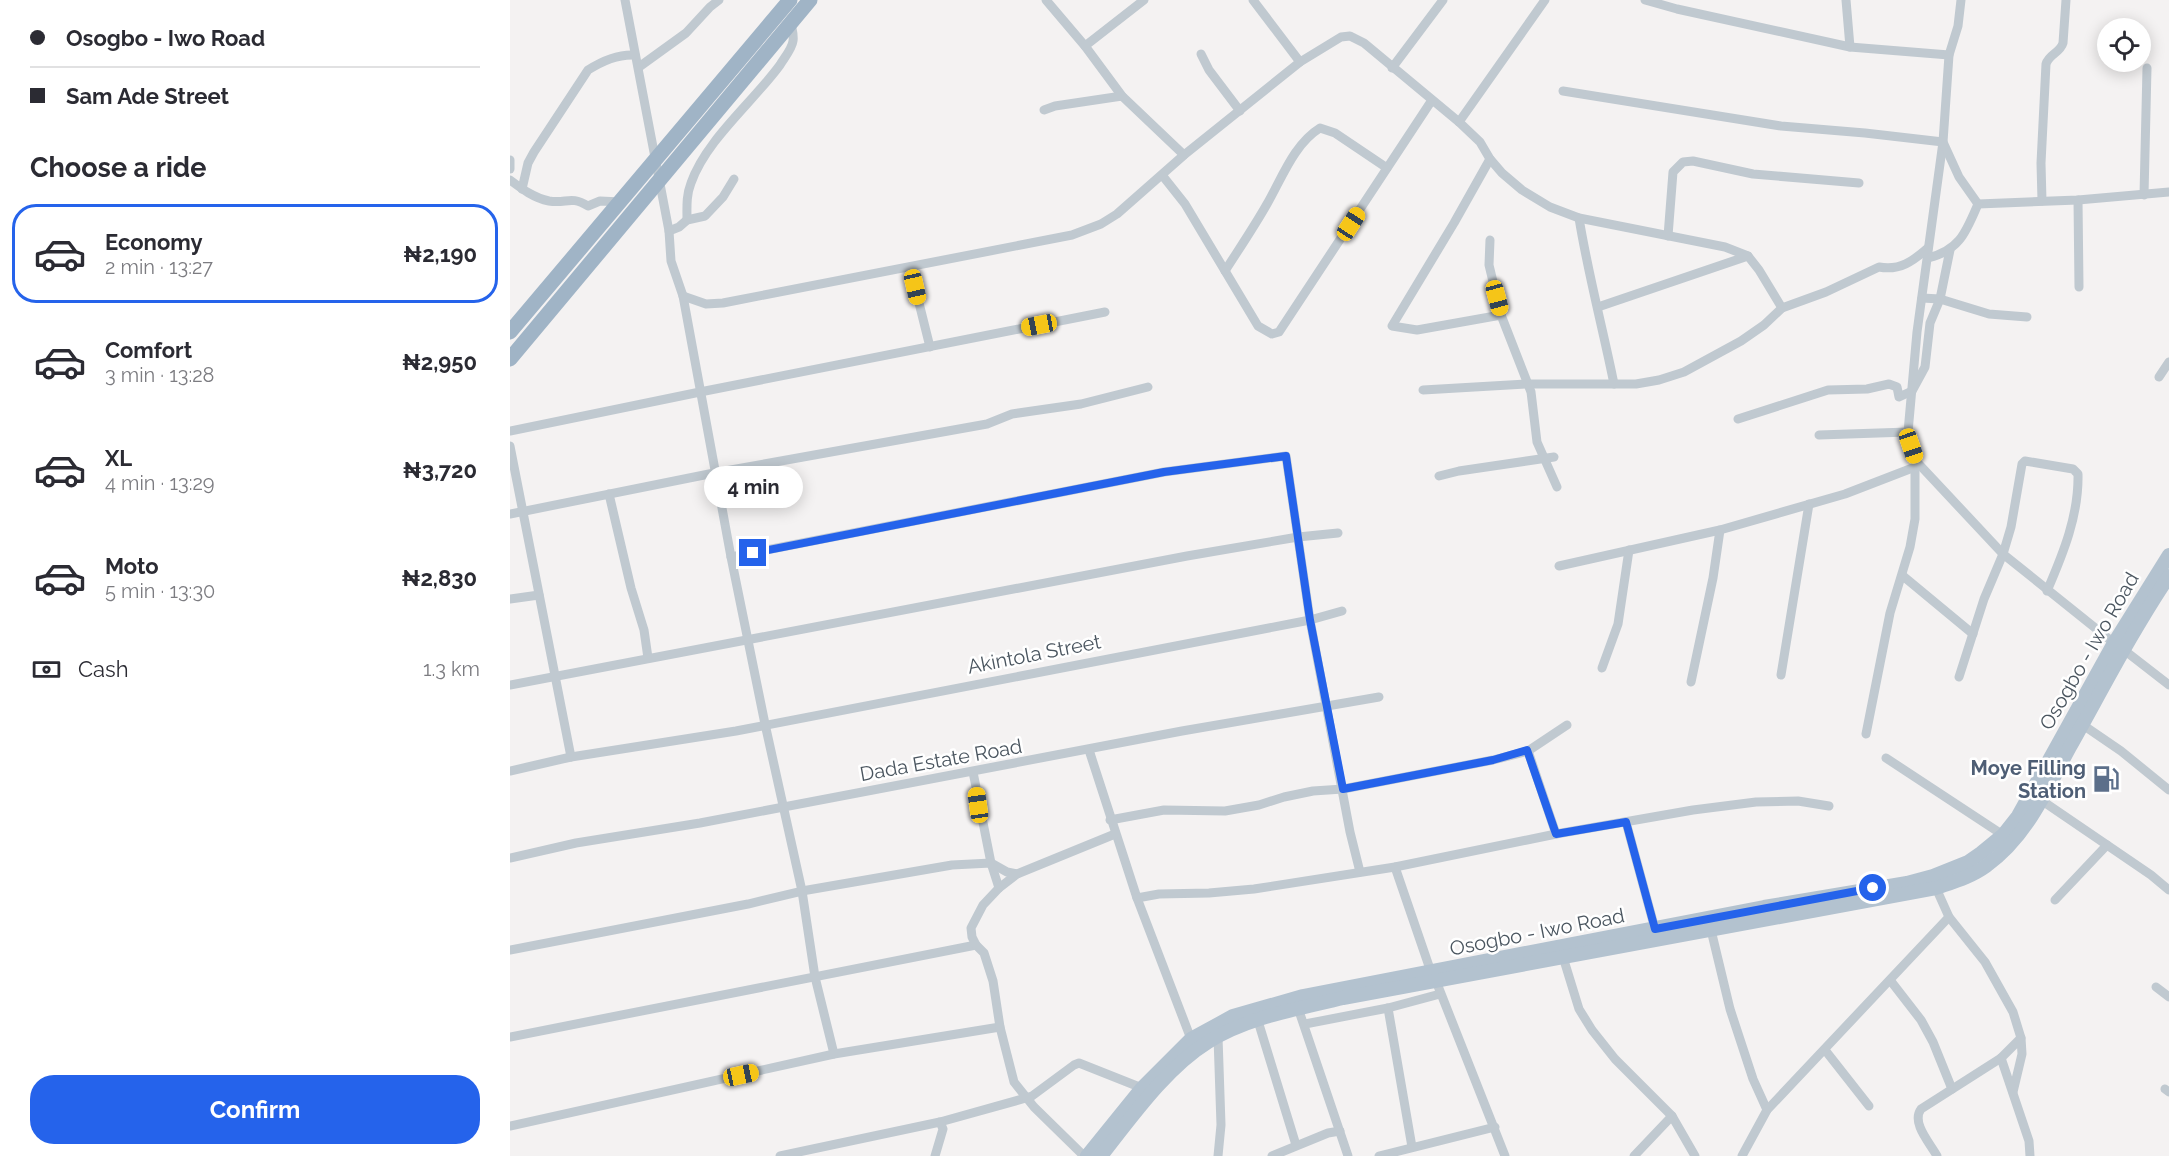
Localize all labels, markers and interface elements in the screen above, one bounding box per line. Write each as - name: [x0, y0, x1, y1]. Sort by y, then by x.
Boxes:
- map controls: [2097, 18, 2151, 72]
- button: locate: [2097, 18, 2151, 72]
- text: Osogbo - Iwo Road: [66, 25, 265, 51]
- text: Sam Ade Street: [66, 83, 229, 109]
- text: Choose a ride: [30, 152, 206, 183]
- car: [1334, 204, 1368, 244]
- icon: car: [33, 227, 87, 281]
- text: Economy: [105, 229, 203, 255]
- text: ₦2,190: [403, 241, 477, 267]
- text: 2 min · 13:27: [105, 255, 213, 279]
- car: [902, 267, 928, 307]
- car: [1484, 278, 1510, 318]
- car: [1020, 313, 1058, 337]
- icon: car: [33, 335, 87, 389]
- text: Comfort: [105, 337, 192, 363]
- text: ₦2,950: [402, 349, 477, 375]
- text: 3 min · 13:28: [105, 363, 214, 387]
- car: [1897, 426, 1925, 466]
- icon: car: [33, 443, 87, 497]
- text: XL: [105, 445, 132, 471]
- text: ₦3,720: [403, 457, 477, 483]
- callout: 4 min: [704, 466, 802, 508]
- text: 4 min · 13:29: [105, 471, 215, 495]
- text: 4 min: [727, 475, 780, 499]
- route end: [739, 539, 766, 566]
- icon: car: [33, 551, 87, 605]
- text: Moto: [105, 553, 159, 579]
- text: ₦2,830: [401, 565, 477, 591]
- street label: Osogbo - Iwo Road: [2034, 568, 2144, 734]
- text: 5 min · 13:30: [105, 579, 215, 603]
- street label: Akintola Street: [965, 629, 1103, 679]
- icon: cash: [30, 653, 63, 686]
- text: Cash: [78, 656, 129, 682]
- text: 1.3 km: [423, 657, 480, 681]
- street label: Dada Estate Road: [858, 734, 1024, 786]
- place label: Moye Filling Station: [1971, 756, 2086, 803]
- fuel station icon: Moye Filling Station: [2091, 764, 2121, 794]
- car: [967, 786, 989, 824]
- route start: [1859, 874, 1886, 901]
- street label: Osogbo - Iwo Road: [1448, 903, 1626, 961]
- car: [722, 1062, 760, 1088]
- button: Confirm: [30, 1075, 480, 1144]

